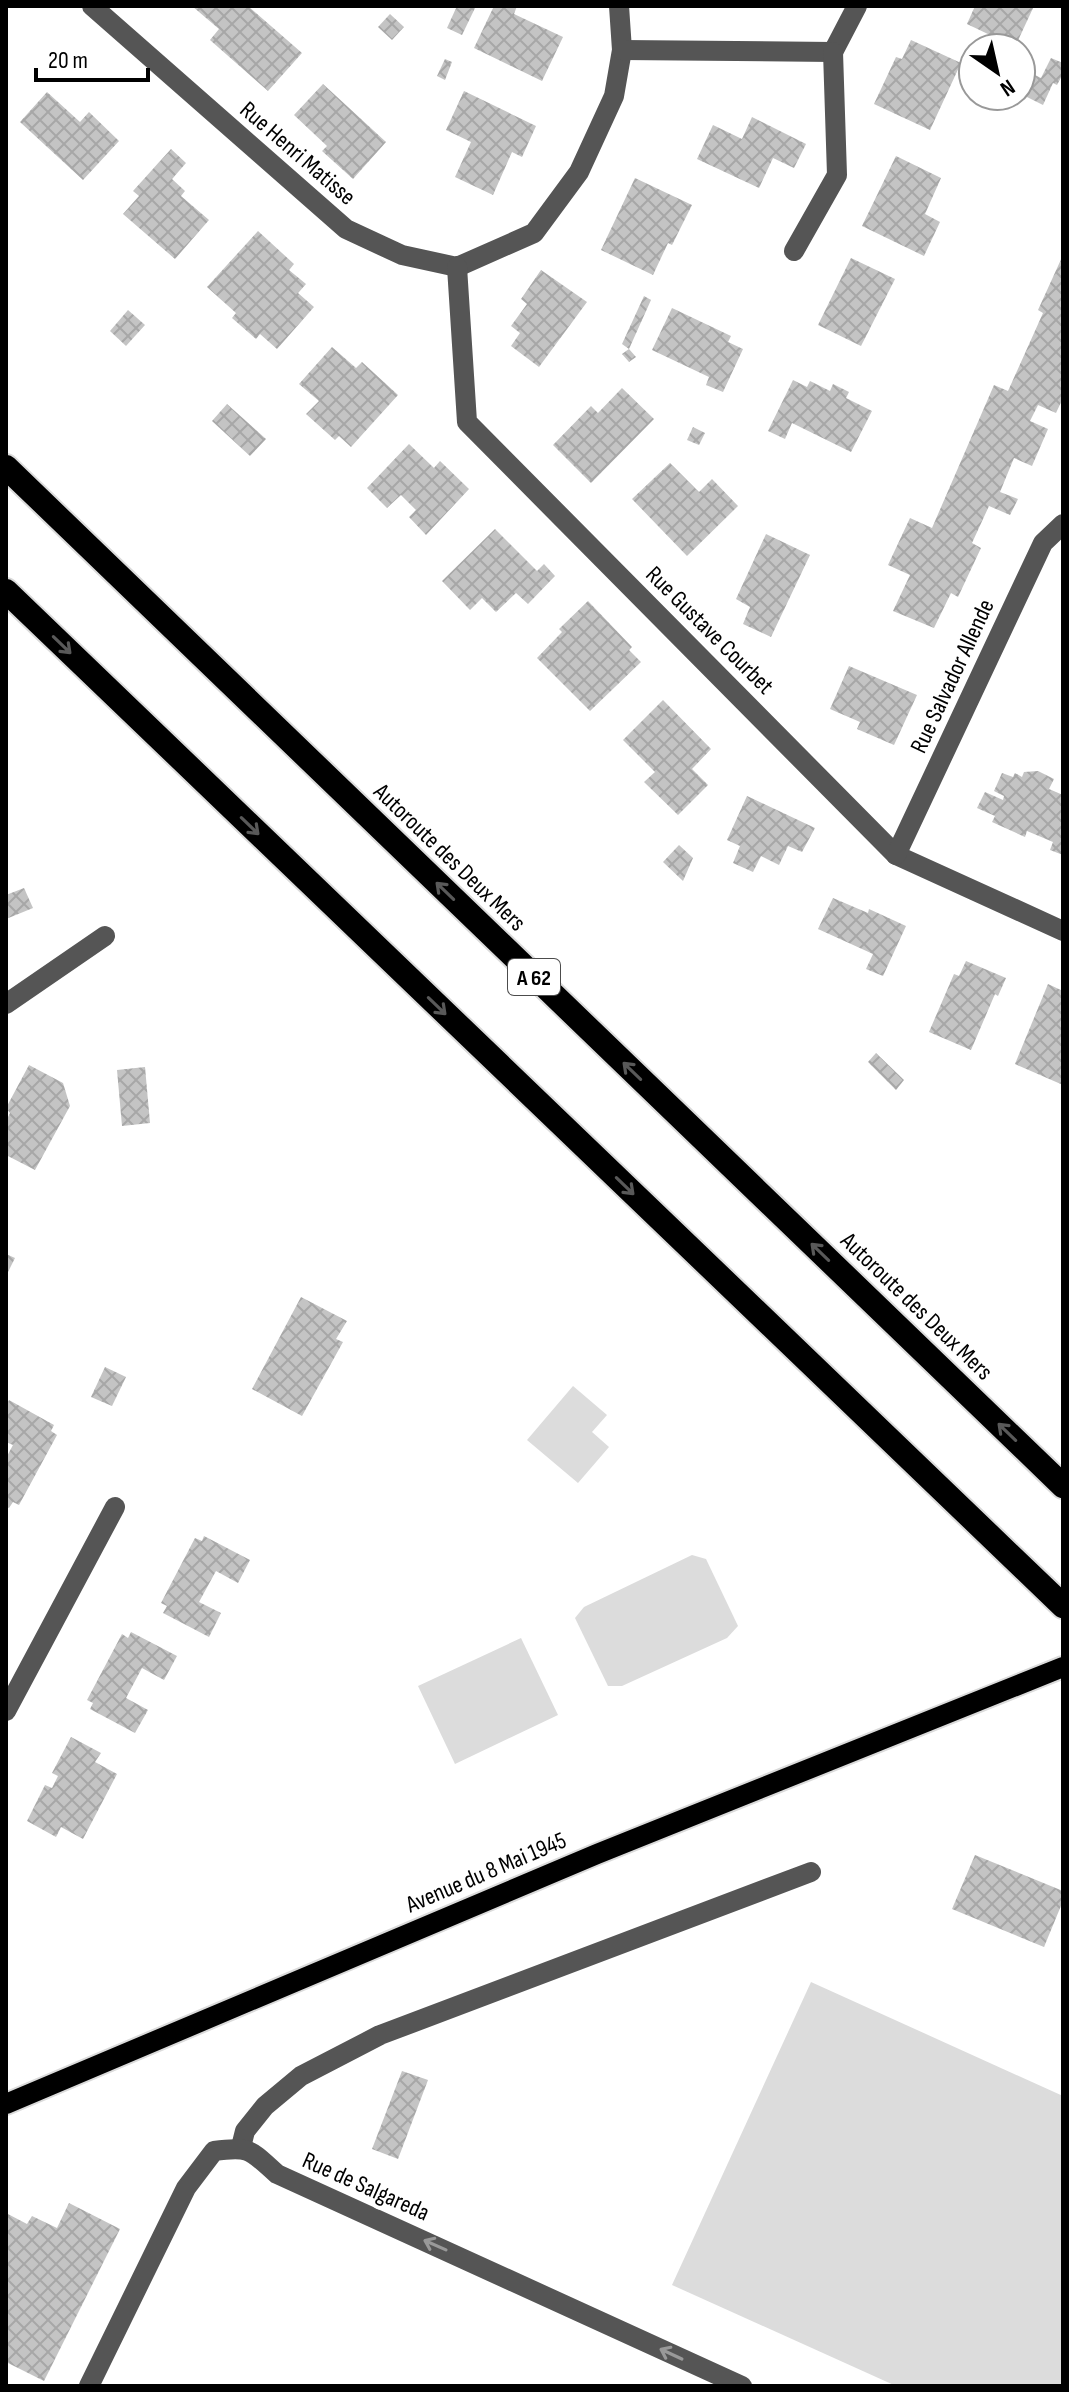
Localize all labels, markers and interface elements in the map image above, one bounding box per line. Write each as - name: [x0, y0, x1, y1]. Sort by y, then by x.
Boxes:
- scale bar: [36, 32, 148, 82]
- north arrow: [957, 32, 1037, 112]
- text: 20 m: [48, 46, 88, 75]
- text: N: [995, 73, 1020, 102]
- street label: Rue Henri Matisse: [234, 95, 361, 211]
- street label: Rue Gustave Courbet: [640, 560, 780, 700]
- street label: Rue Salvador Allende: [904, 595, 1001, 758]
- one-way arrow: [52, 636, 72, 655]
- street label: Autoroute des Deux Mers: [367, 777, 532, 937]
- one-way arrow: [240, 816, 260, 835]
- one-way arrow: [435, 881, 455, 900]
- road number: A 62: [508, 959, 560, 995]
- one-way arrow: [427, 996, 447, 1014]
- one-way arrow: [623, 1062, 643, 1081]
- one-way arrow: [615, 1176, 635, 1195]
- street label: Autoroute des Deux Mers: [834, 1226, 999, 1386]
- one-way arrow: [810, 1242, 830, 1261]
- one-way arrow: [998, 1423, 1017, 1442]
- street label: Avenue du 8 Mai 1945: [401, 1826, 571, 1920]
- street label: Rue de Salgareda: [298, 2146, 434, 2227]
- one-way arrow: [423, 2237, 447, 2252]
- one-way arrow: [659, 2345, 684, 2360]

